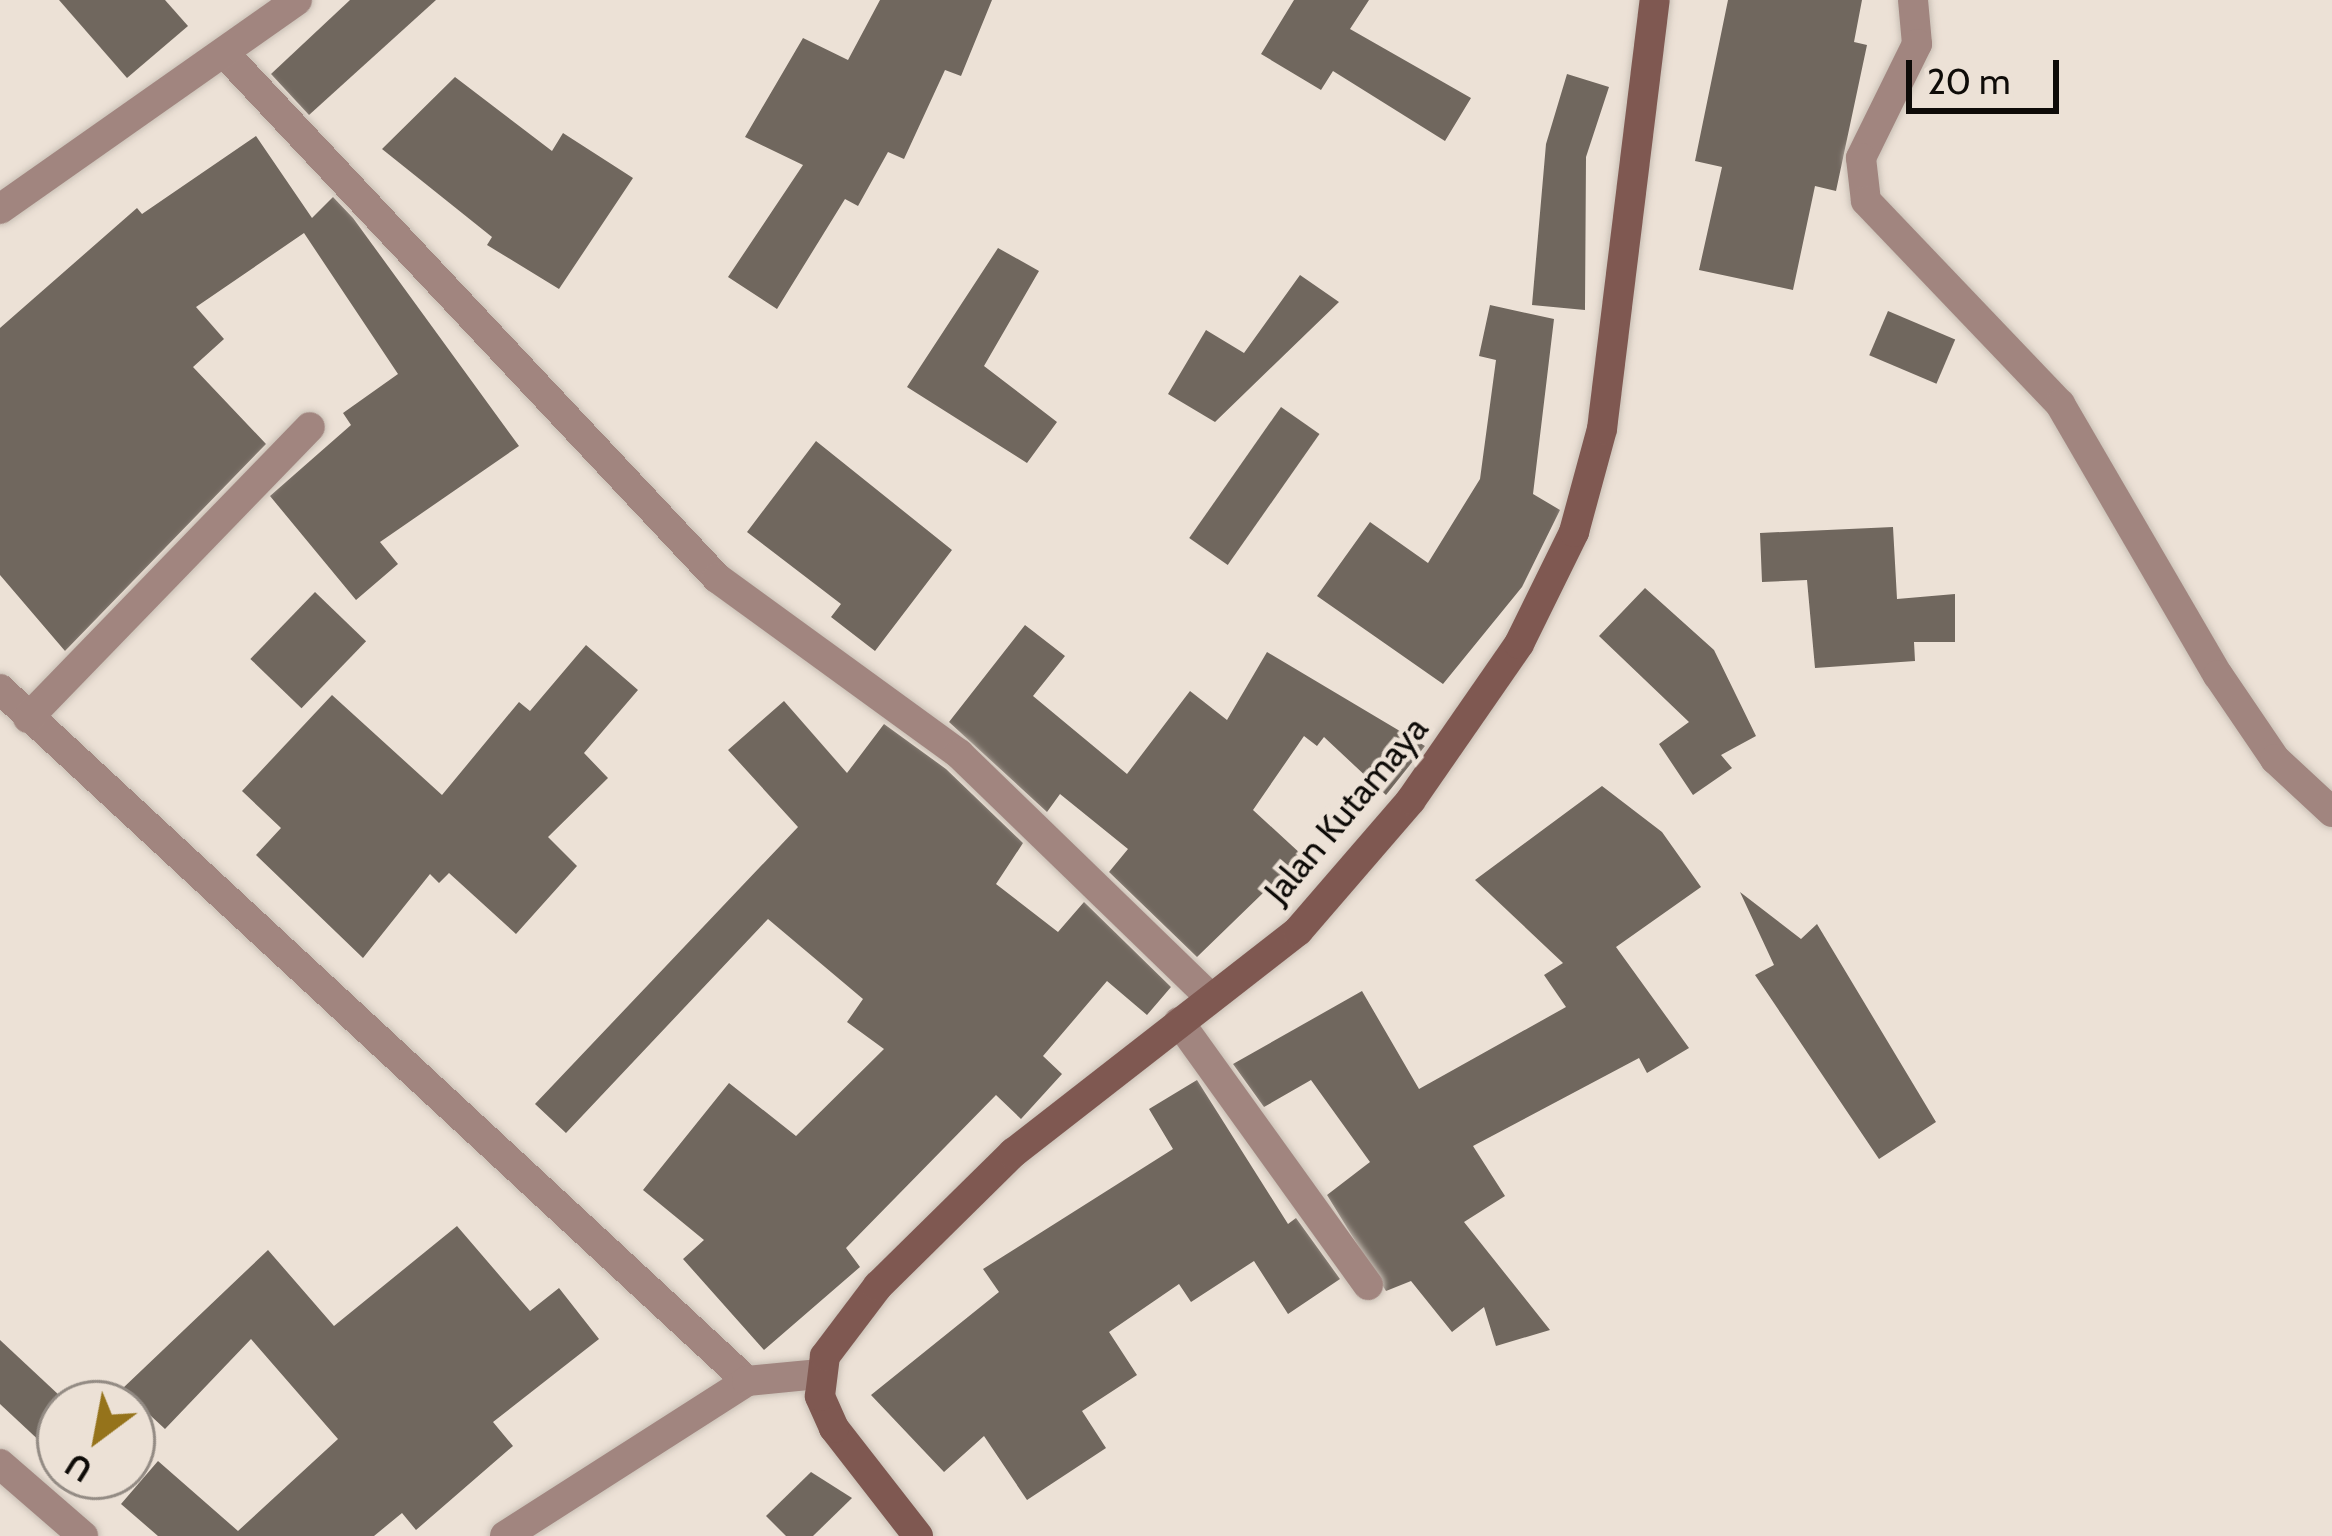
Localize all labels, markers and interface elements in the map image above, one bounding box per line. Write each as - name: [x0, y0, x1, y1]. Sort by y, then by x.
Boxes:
- scale bar: [1912, 36, 2065, 110]
- text: 20 m: [1927, 59, 2011, 103]
- street label: Jalan Kutamaya: [1255, 708, 1437, 912]
- north arrow: [36, 1380, 156, 1500]
- text: U: [58, 1445, 99, 1491]

